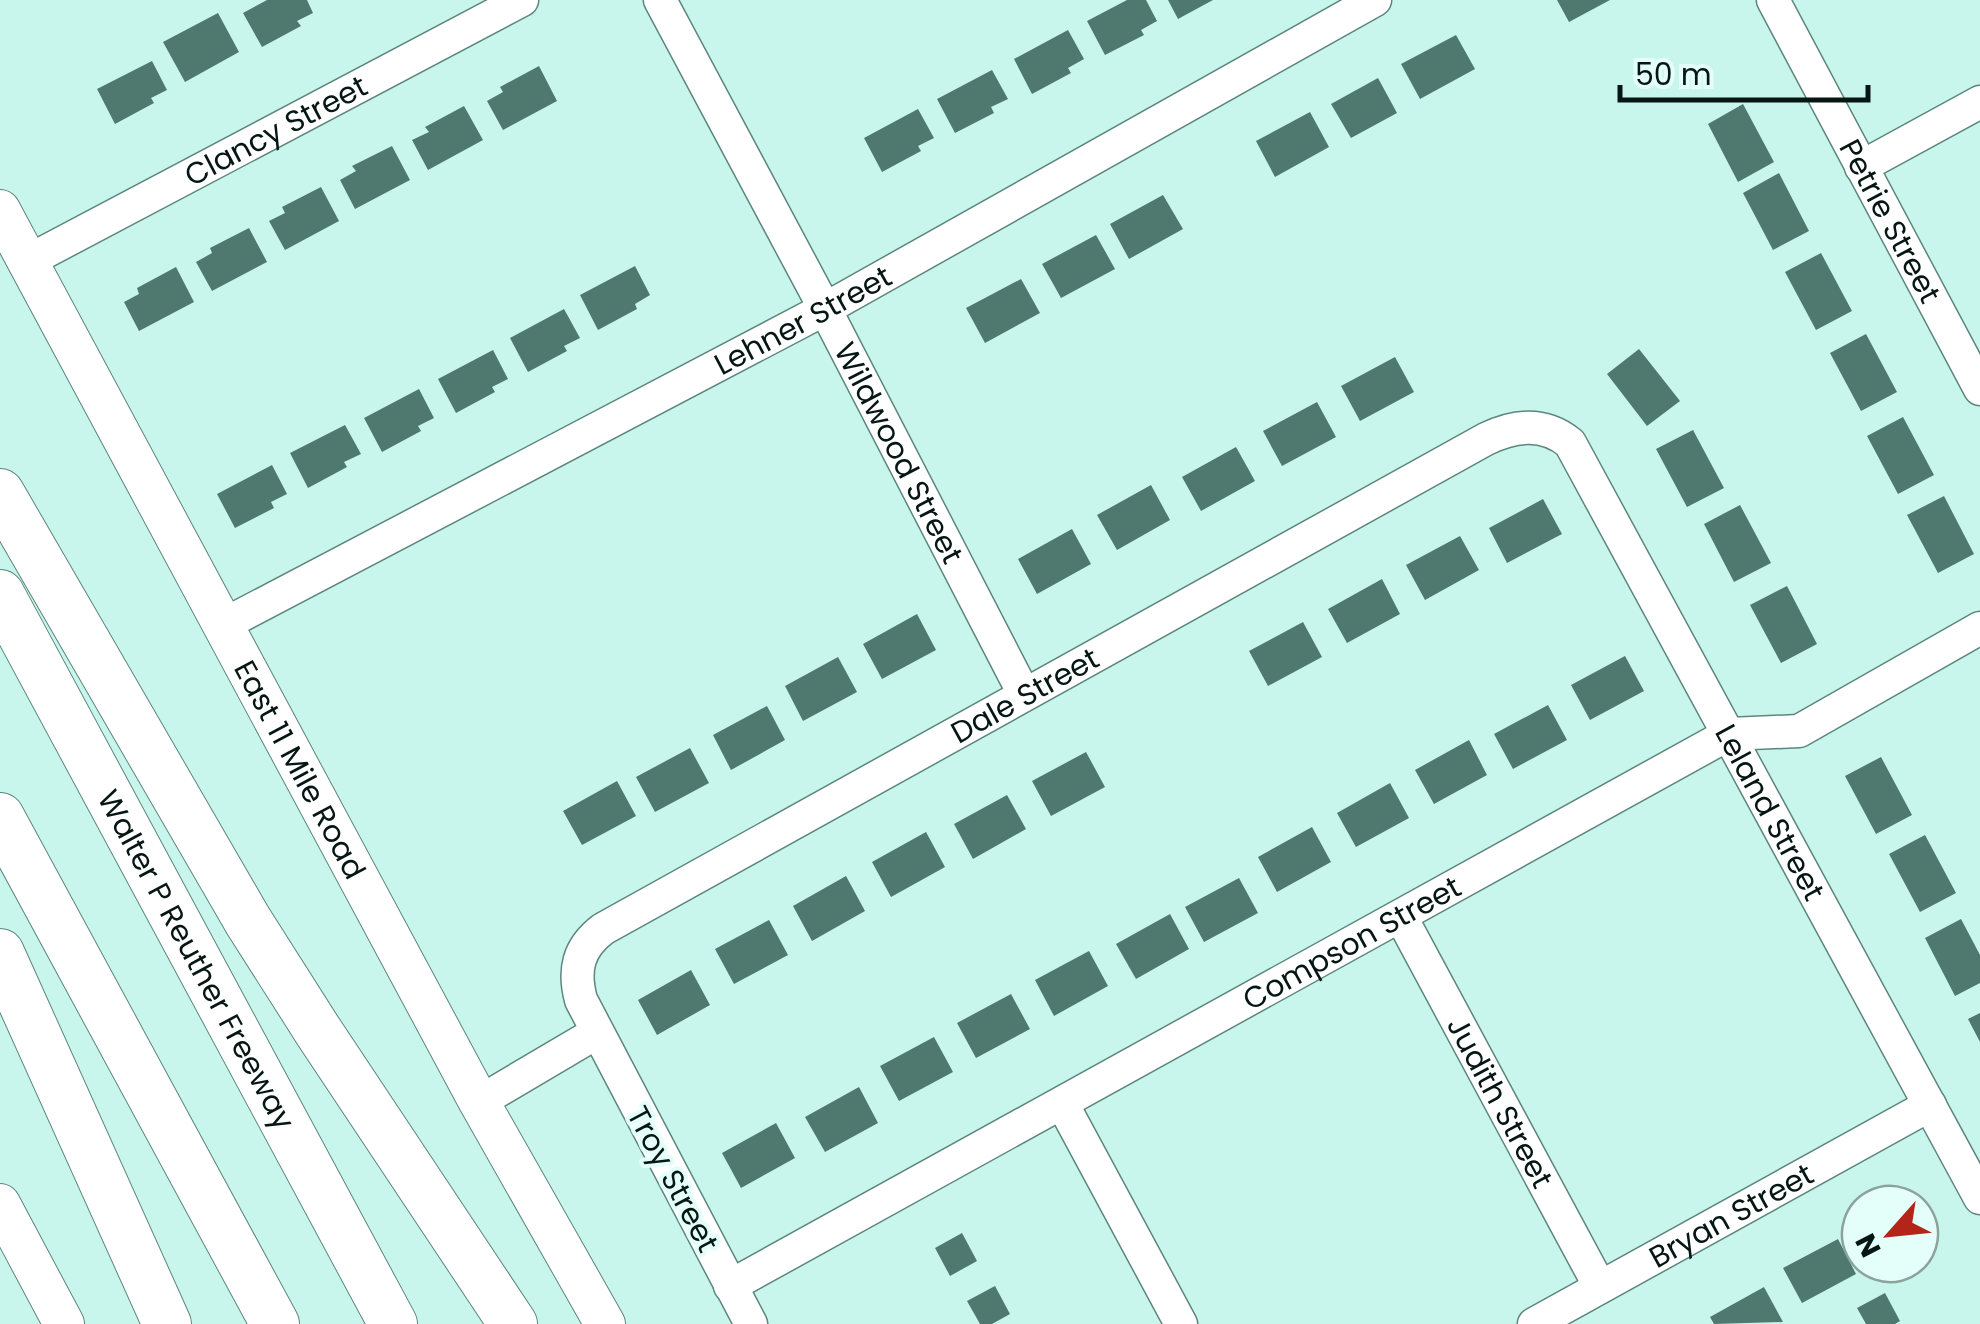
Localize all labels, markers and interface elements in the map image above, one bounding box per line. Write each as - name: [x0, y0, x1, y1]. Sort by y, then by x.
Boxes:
- scale bar: [1620, 40, 1868, 102]
- text: 50 m: [1635, 53, 1712, 96]
- street label: Clancy Street: [177, 64, 375, 196]
- street label: Petrie Street: [1829, 131, 1952, 310]
- street label: Lehner Street: [706, 255, 899, 385]
- street label: Wildwood Street: [824, 335, 974, 571]
- street label: Dale Street: [943, 637, 1107, 753]
- street label: East 11 Mile Road: [224, 652, 377, 887]
- street label: Leland Street: [1705, 716, 1836, 908]
- street label: Walter P Reuther Freeway: [88, 782, 306, 1137]
- street label: Compson Street: [1234, 865, 1468, 1020]
- street label: Judith Street: [1437, 1009, 1564, 1195]
- street label: Troy Street: [617, 1099, 729, 1259]
- street label: Bryan Street: [1641, 1152, 1821, 1278]
- north arrow: [1840, 1184, 1940, 1284]
- text: N: [1846, 1227, 1890, 1263]

